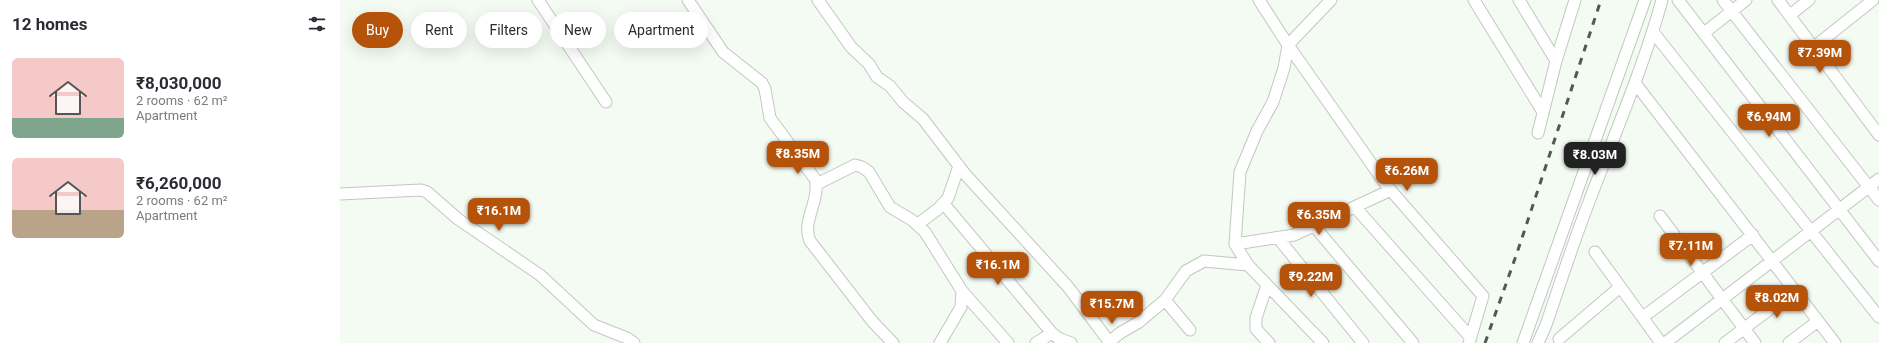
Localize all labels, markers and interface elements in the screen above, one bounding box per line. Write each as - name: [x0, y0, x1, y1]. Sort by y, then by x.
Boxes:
- chip: Buy: [352, 12, 403, 48]
- chip: Rent: [411, 12, 467, 48]
- chip: Filters: [475, 12, 542, 48]
- chip: New: [550, 12, 606, 48]
- chip: Apartment: [614, 12, 708, 48]
- icon: filters: [306, 13, 328, 35]
- text: 12 homes: [12, 14, 88, 34]
- pin: ₹7.39M: [1787, 40, 1853, 74]
- text: ₹7.39M: [1798, 45, 1842, 60]
- text: ₹8,030,000: [136, 73, 222, 93]
- icon: home: [44, 74, 92, 122]
- text: 2 rooms · 62 m²: [136, 93, 228, 108]
- pin: ₹6.94M: [1736, 104, 1802, 138]
- text: Apartment: [136, 108, 198, 123]
- text: ₹6.94M: [1747, 109, 1791, 124]
- pin: ₹8.35M: [765, 141, 831, 175]
- pin: ₹8.03M: [1562, 142, 1628, 176]
- text: ₹8.35M: [776, 146, 820, 161]
- text: ₹8.03M: [1573, 147, 1617, 162]
- pin: ₹6.26M: [1374, 158, 1440, 192]
- text: ₹6.26M: [1385, 163, 1429, 178]
- text: ₹6,260,000: [136, 173, 222, 193]
- icon: home: [44, 174, 92, 222]
- text: 2 rooms · 62 m²: [136, 193, 228, 208]
- pin: ₹16.1M: [466, 198, 532, 232]
- pin: ₹6.35M: [1286, 202, 1352, 236]
- text: ₹16.1M: [477, 203, 521, 218]
- text: ₹6.35M: [1297, 207, 1341, 222]
- text: Apartment: [136, 208, 198, 223]
- pin: ₹7.11M: [1658, 233, 1724, 267]
- text: ₹7.11M: [1669, 238, 1713, 253]
- pin: ₹16.1M: [965, 252, 1031, 286]
- text: ₹16.1M: [976, 257, 1020, 272]
- pin: ₹9.22M: [1278, 264, 1344, 298]
- text: ₹9.22M: [1289, 269, 1333, 284]
- pin: ₹8.02M: [1744, 285, 1810, 319]
- text: ₹8.02M: [1755, 290, 1799, 305]
- pin: ₹15.7M: [1079, 291, 1145, 325]
- text: ₹15.7M: [1090, 296, 1134, 311]

